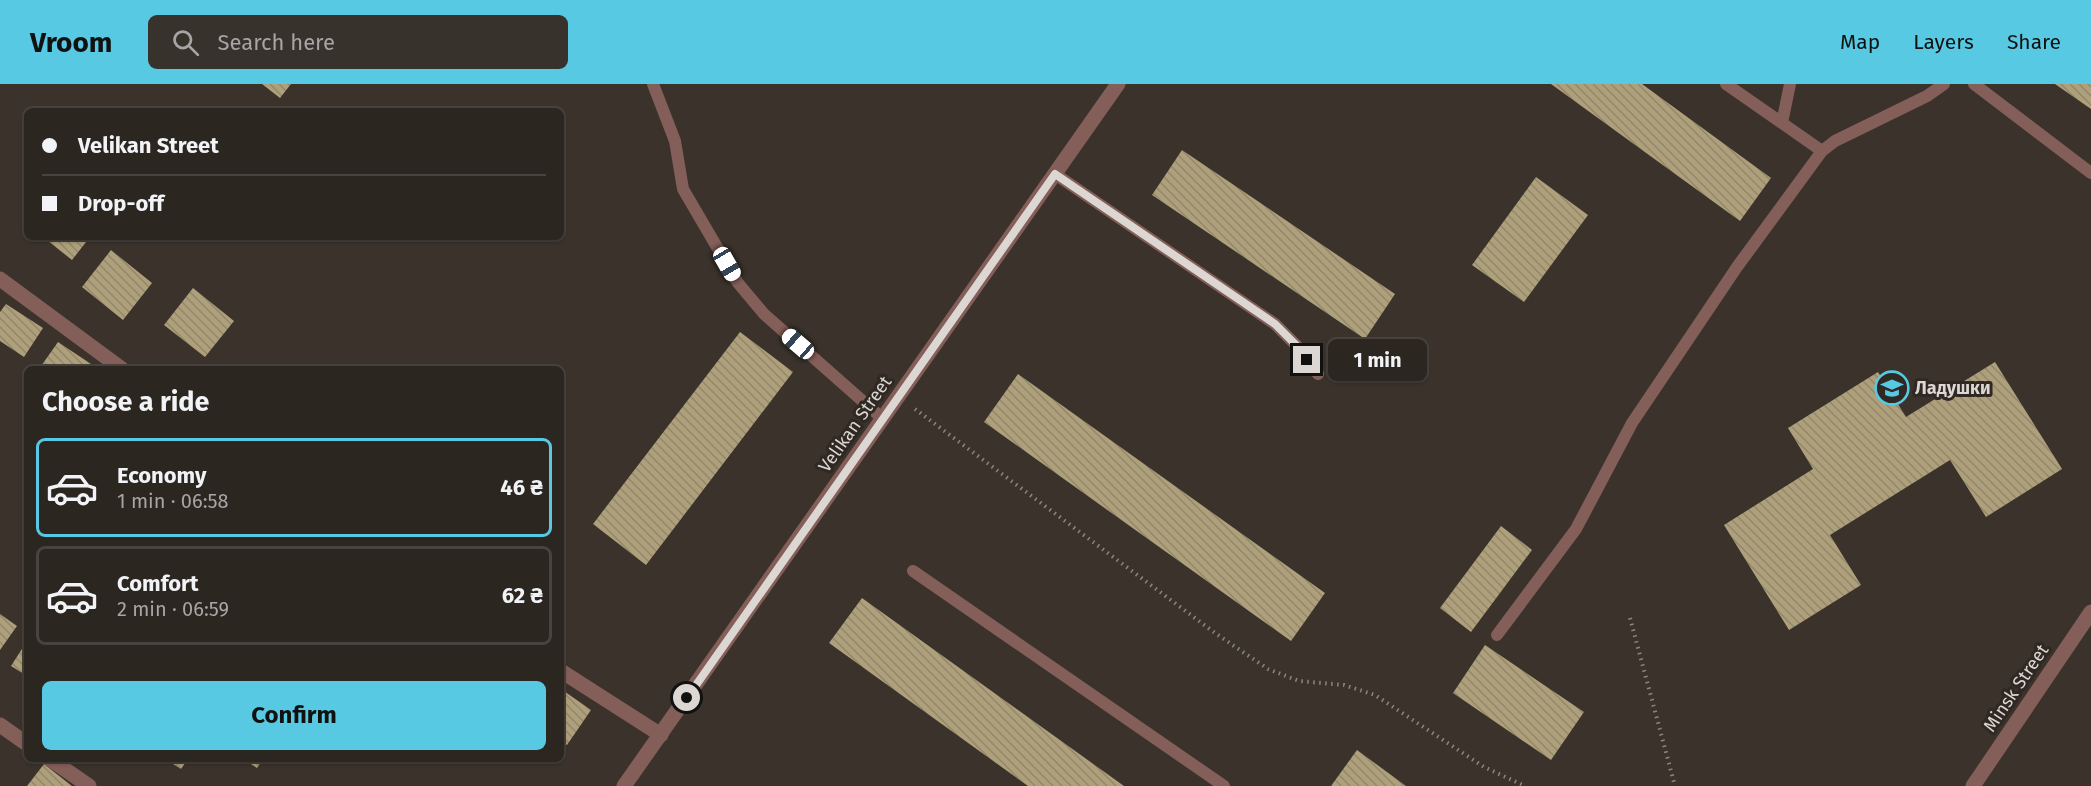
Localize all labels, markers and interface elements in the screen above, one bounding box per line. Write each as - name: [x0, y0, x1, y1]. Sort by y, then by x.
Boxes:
- search box: [148, 15, 568, 69]
- text: Vroom: [30, 26, 112, 59]
- icon: search: [169, 26, 202, 59]
- text: Search here: [217, 29, 335, 56]
- text: Map: [1840, 29, 1880, 55]
- text: Layers: [1913, 29, 1974, 55]
- text: Share: [2007, 29, 2061, 55]
- text: Velikan Street: [78, 132, 219, 159]
- text: Drop-off: [78, 190, 164, 217]
- car: [710, 244, 744, 284]
- car: [779, 325, 817, 363]
- callout: 1 min: [1328, 339, 1427, 381]
- route end: [1293, 346, 1320, 373]
- text: 1 min: [1353, 348, 1402, 372]
- school or university icon: Ладушки: [1874, 370, 1910, 406]
- street label: Velikan Street: [814, 371, 897, 476]
- place label: Ладушки: [1915, 377, 1991, 399]
- text: Choose a ride: [42, 386, 209, 418]
- icon: car: [45, 461, 99, 515]
- text: Economy: [117, 462, 206, 489]
- text: 46 ₴: [500, 474, 543, 501]
- text: 1 min · 06:58: [117, 489, 229, 513]
- icon: car: [45, 569, 99, 623]
- text: Comfort: [117, 570, 198, 597]
- text: 62 ₴: [502, 582, 543, 609]
- text: 2 min · 06:59: [117, 597, 229, 621]
- street label: Minsk Street: [1979, 640, 2054, 736]
- button: Confirm: [42, 681, 546, 750]
- route start: [673, 684, 700, 711]

